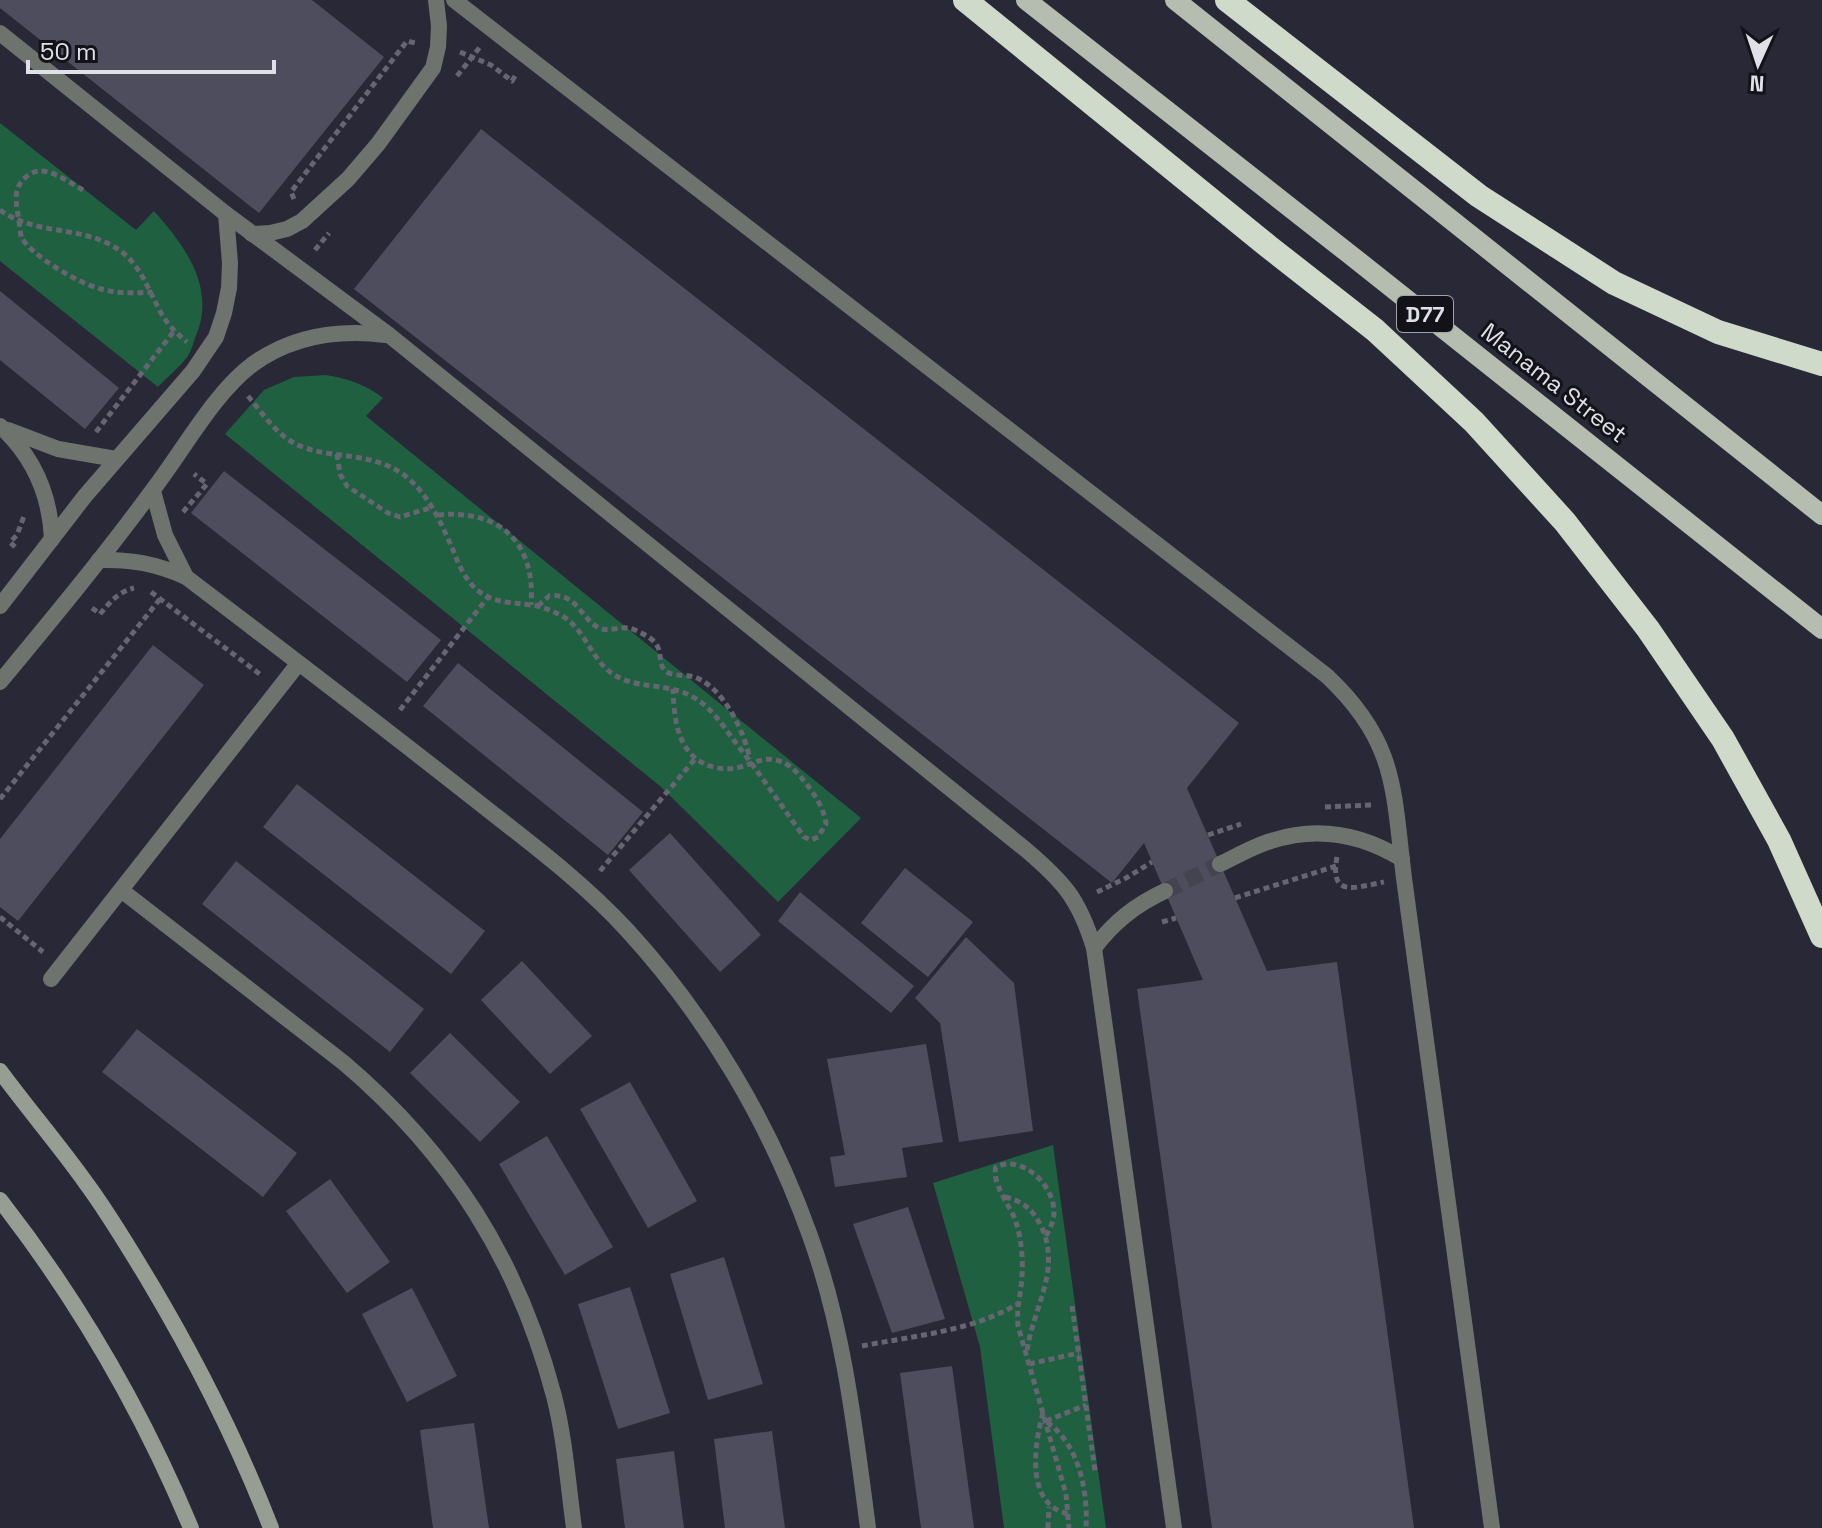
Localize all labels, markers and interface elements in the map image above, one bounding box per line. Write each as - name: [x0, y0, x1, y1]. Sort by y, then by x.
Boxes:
- scale bar: [28, 24, 274, 74]
- north arrow: [1718, 24, 1798, 104]
- text: 50 m: [40, 36, 97, 67]
- text: N: [1749, 70, 1765, 98]
- road number: D77: [1397, 296, 1453, 332]
- street label: Manama Street: [1475, 316, 1634, 449]

